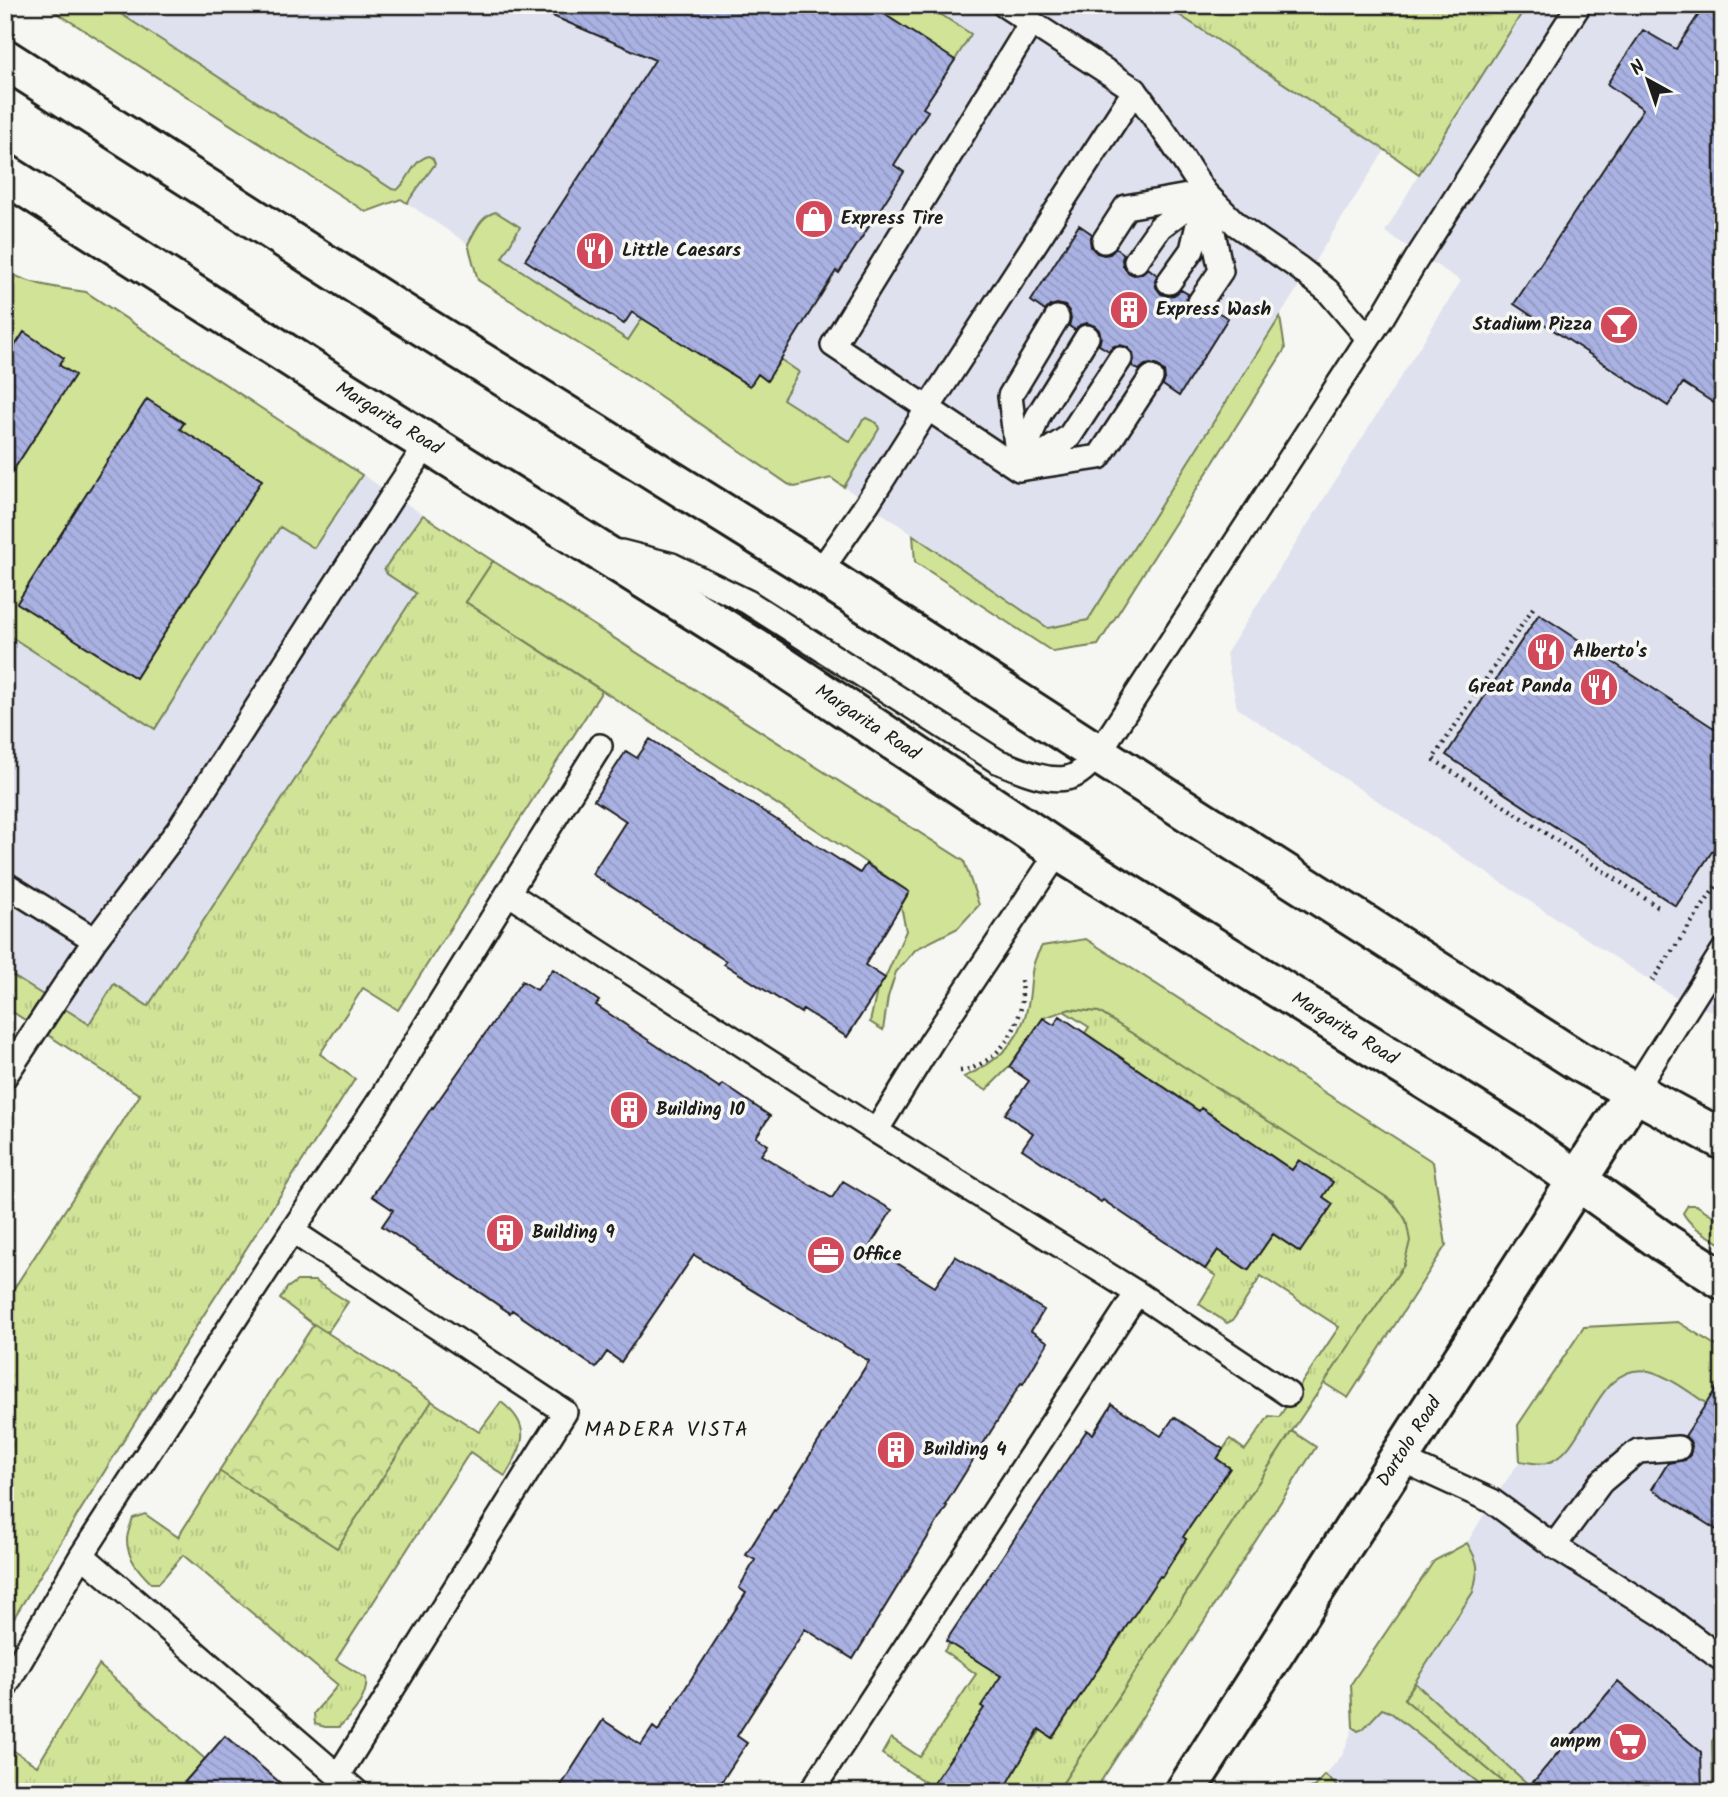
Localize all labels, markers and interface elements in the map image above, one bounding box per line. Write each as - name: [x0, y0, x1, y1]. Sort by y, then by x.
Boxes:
- north arrow: [1612, 46, 1682, 116]
- text: N: [1624, 53, 1653, 84]
- shop icon: Express Tire: [793, 198, 835, 240]
- place label: Express Tire: [841, 204, 943, 234]
- restaurant icon: Little Caesars: [574, 230, 616, 272]
- place label: Little Caesars: [622, 236, 741, 266]
- building icon: Express Wash: [1108, 289, 1150, 331]
- place label: Express Wash: [1156, 295, 1271, 325]
- bar icon: Stadium Pizza: [1598, 304, 1640, 346]
- place label: Stadium Pizza: [1473, 310, 1592, 340]
- street label: Margarita Road: [329, 374, 448, 464]
- restaurant icon: Alberto's: [1525, 631, 1567, 673]
- place label: Alberto's: [1573, 637, 1647, 667]
- restaurant icon: Great Panda: [1578, 666, 1620, 708]
- place label: Great Panda: [1468, 672, 1572, 702]
- street label: Margarita Road: [808, 677, 926, 769]
- street label: Margarita Road: [1285, 984, 1404, 1074]
- building icon: Building 10: [608, 1089, 650, 1131]
- place label: Building 10: [656, 1095, 745, 1125]
- building icon: Building 9: [484, 1212, 526, 1254]
- place label: Building 9: [532, 1218, 615, 1248]
- office icon: Office: [805, 1234, 847, 1276]
- place label: Office: [853, 1240, 901, 1270]
- street label: Dartolo Road: [1369, 1390, 1450, 1493]
- district label: MADERA VISTA: [584, 1414, 750, 1447]
- building icon: Building 4: [875, 1429, 917, 1471]
- place label: Building 4: [923, 1435, 1007, 1465]
- supermarket icon: ampm: [1607, 1721, 1649, 1763]
- place label: ampm: [1550, 1727, 1601, 1757]

